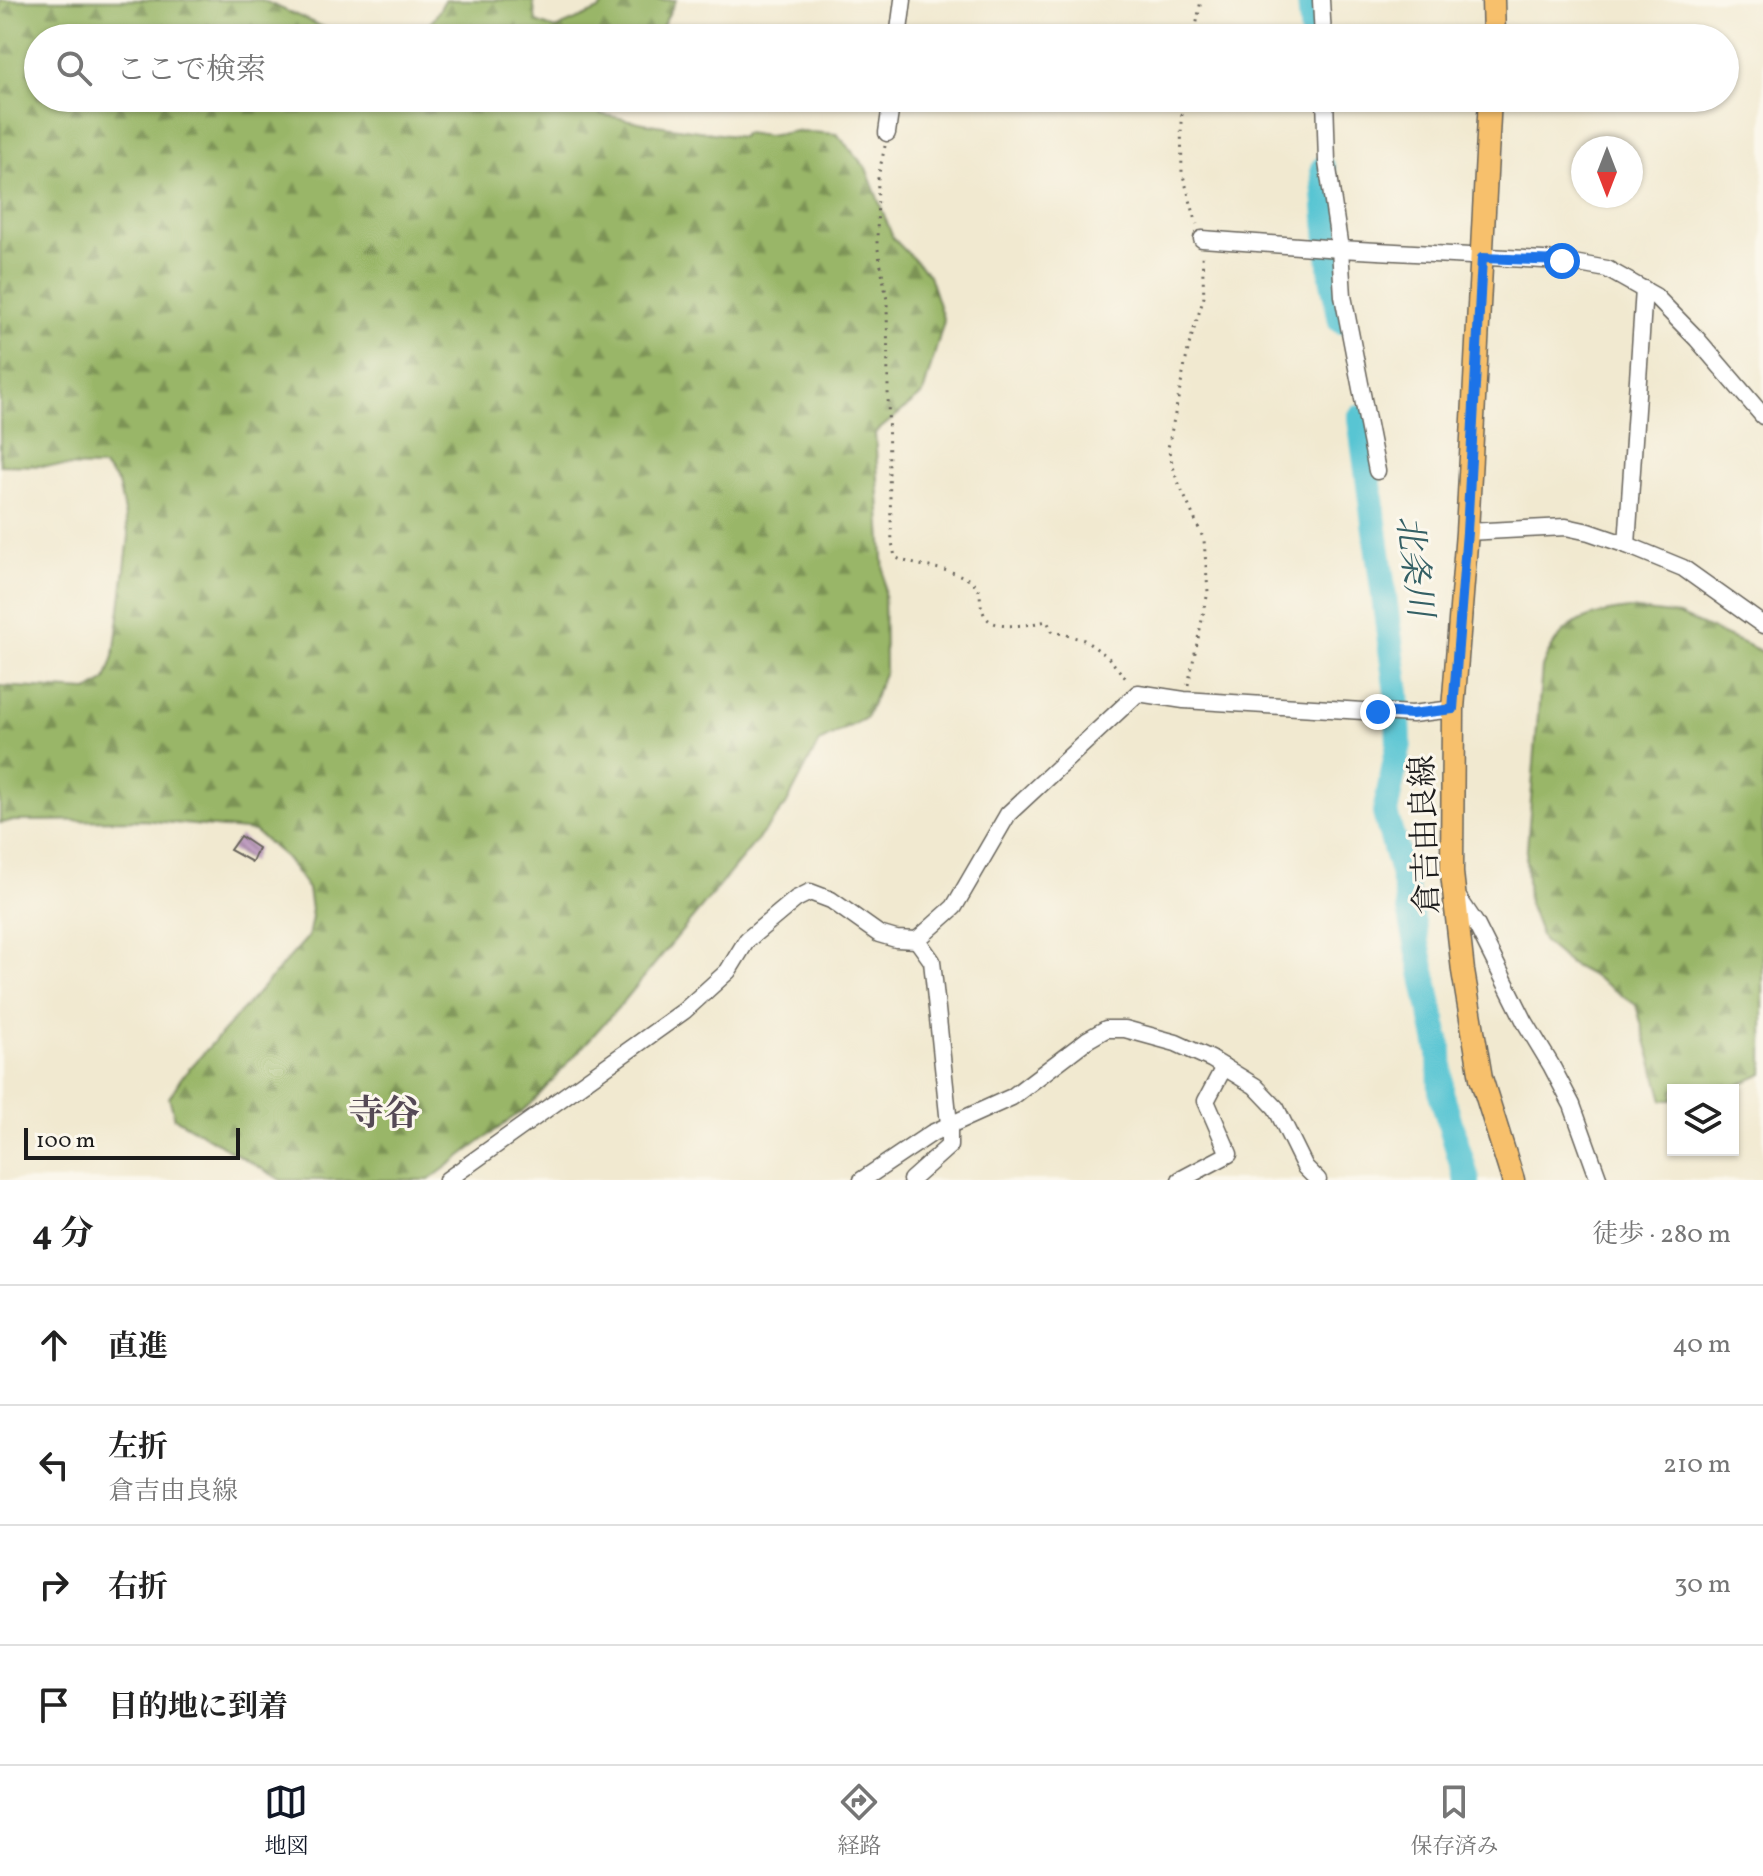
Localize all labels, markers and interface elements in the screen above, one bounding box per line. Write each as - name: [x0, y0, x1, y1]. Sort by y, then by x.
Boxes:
- search box: [24, 24, 1739, 112]
- icon: search: [52, 46, 96, 90]
- text: ここで検索: [116, 50, 266, 92]
- north arrow: [1571, 136, 1643, 208]
- route start: [1544, 243, 1580, 279]
- water label: 北条川: [1383, 513, 1443, 624]
- route end: [1360, 694, 1396, 730]
- street label: 倉吉由良線: [1402, 754, 1452, 916]
- map controls: [1667, 1084, 1739, 1156]
- button: layers: [1667, 1084, 1739, 1156]
- district label: 寺谷: [348, 1091, 420, 1141]
- scale bar: [24, 1124, 240, 1160]
- text: 100 m: [36, 1126, 95, 1157]
- text: 4 分: [32, 1212, 93, 1259]
- text: 徒歩 · 280 m: [1592, 1217, 1731, 1253]
- icon: ahead: [32, 1323, 76, 1367]
- text: 直進: [108, 1327, 168, 1369]
- text: 40 m: [1672, 1327, 1731, 1363]
- text: 左折: [108, 1427, 168, 1469]
- icon: left: [32, 1443, 76, 1487]
- text: 210 m: [1663, 1447, 1731, 1483]
- text: 倉吉由良線: [108, 1474, 238, 1510]
- icon: right: [32, 1563, 76, 1607]
- text: 右折: [108, 1567, 168, 1609]
- text: 30 m: [1674, 1567, 1731, 1603]
- icon: arrive: [32, 1683, 76, 1727]
- text: 目的地に到着: [108, 1687, 288, 1729]
- tab: 地図: [264, 1780, 309, 1863]
- tab: 経路: [837, 1780, 882, 1863]
- tab: 保存済み: [1410, 1780, 1499, 1863]

